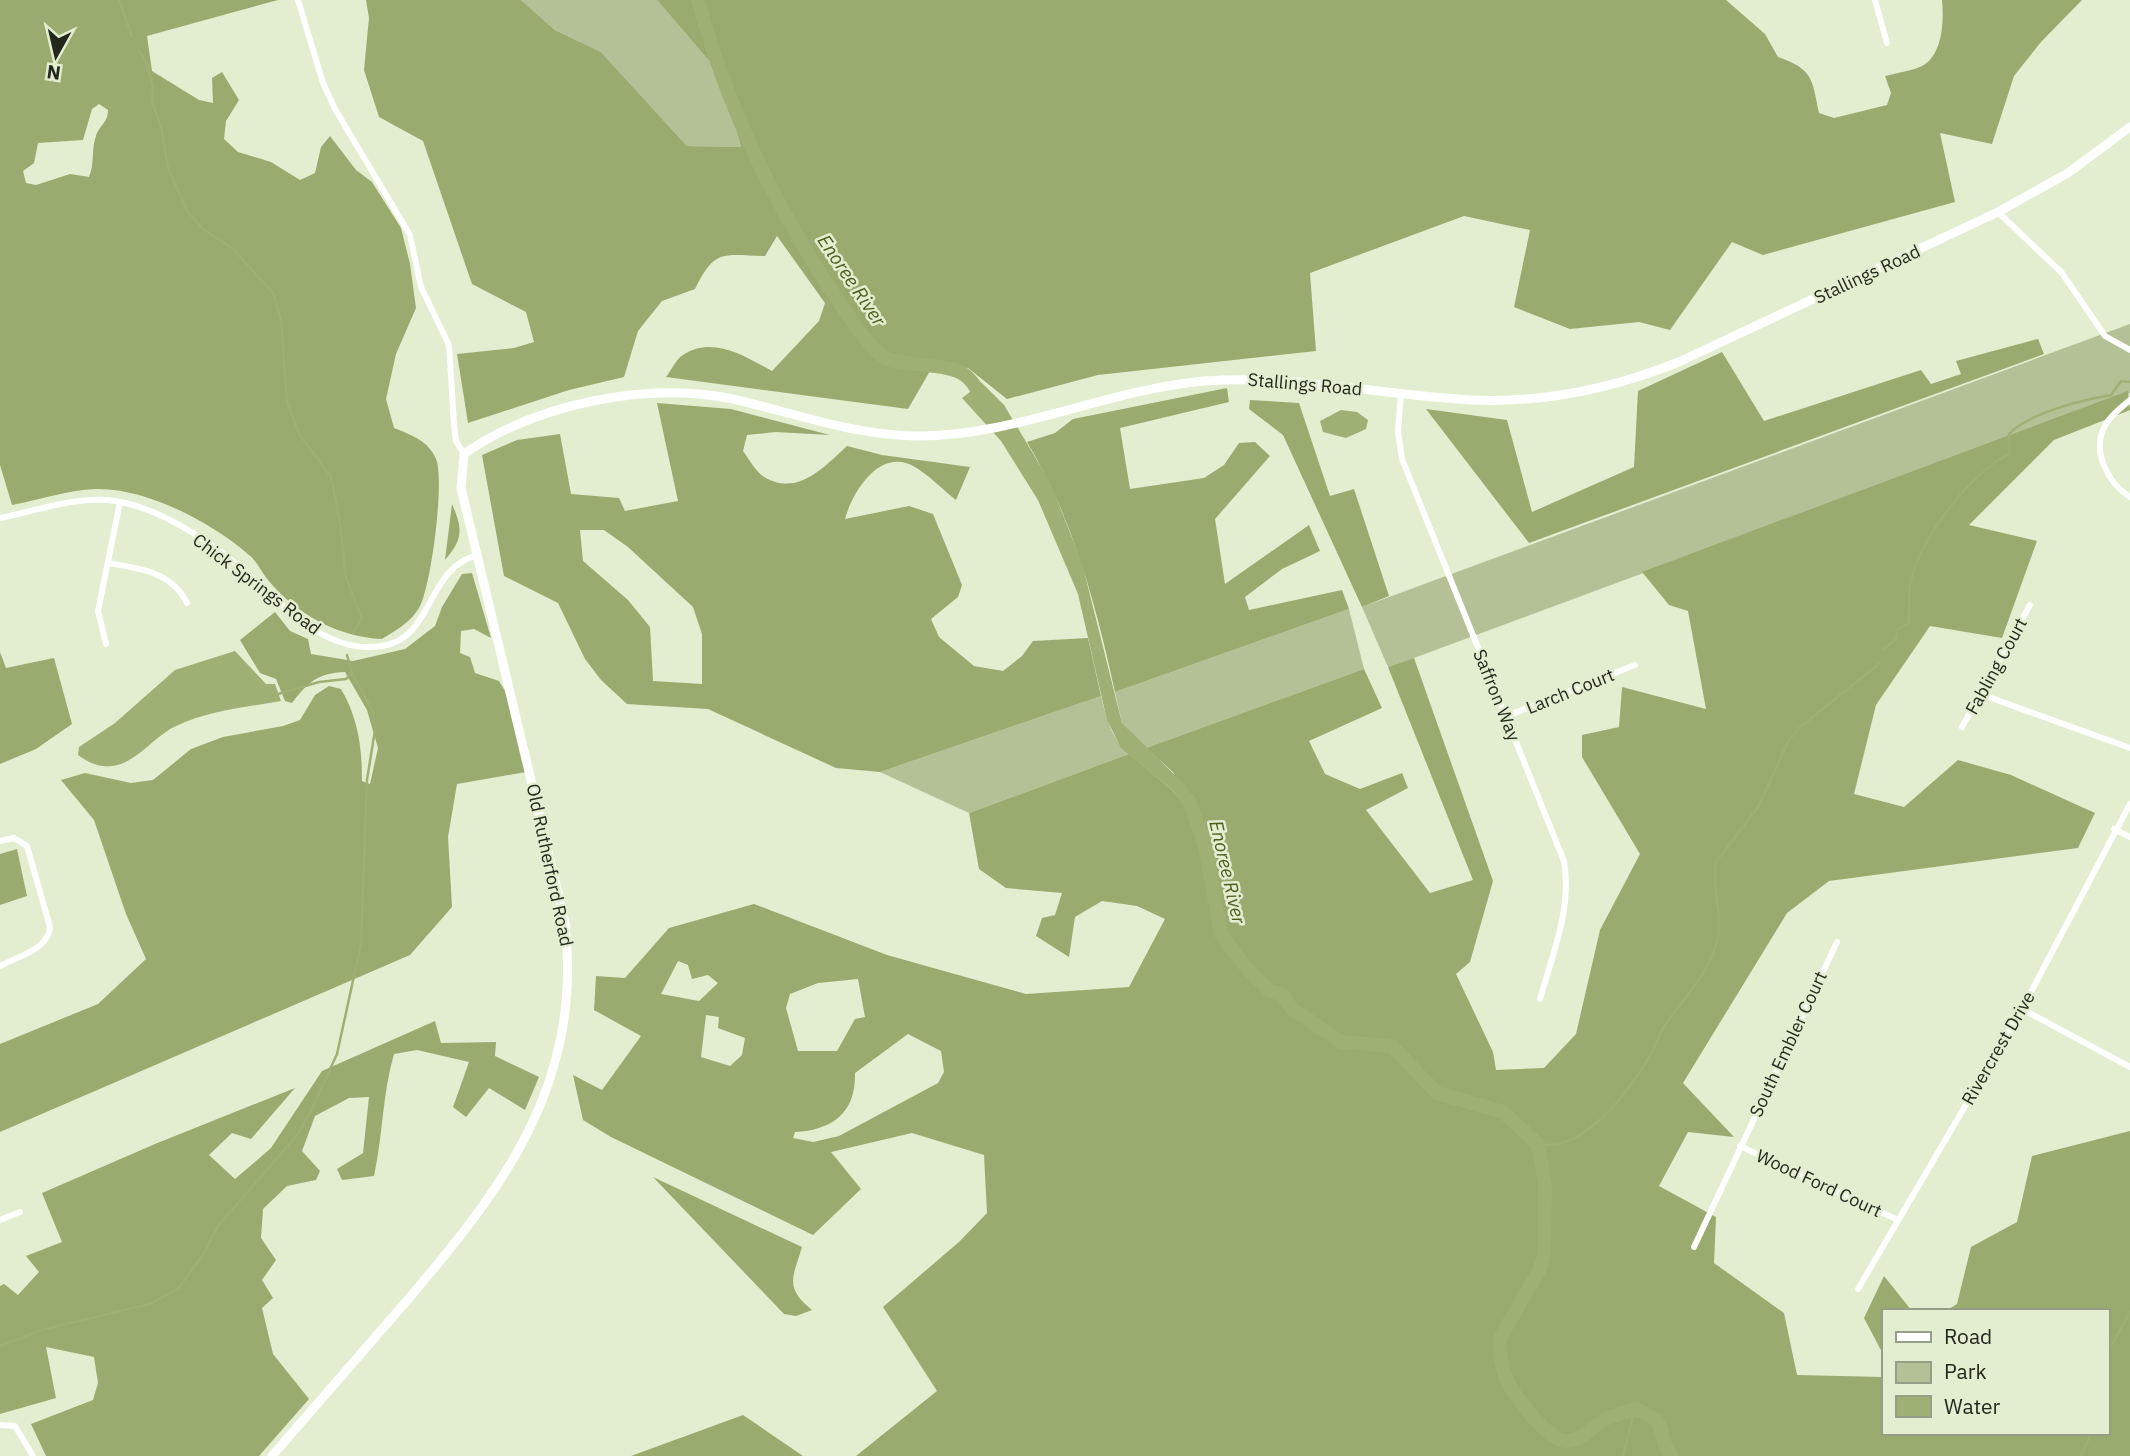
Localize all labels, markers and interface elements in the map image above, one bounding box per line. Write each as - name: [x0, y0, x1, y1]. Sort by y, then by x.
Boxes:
- north arrow: [21, 21, 91, 91]
- text: N: [45, 60, 62, 86]
- water label: Enoree River: [813, 230, 892, 331]
- street label: Stallings Road: [1810, 239, 1924, 309]
- street label: Stallings Road: [1247, 368, 1363, 400]
- street label: Chick Springs Road: [188, 528, 326, 640]
- street label: Fabling Court: [1960, 614, 2032, 718]
- street label: Saffron Way: [1468, 646, 1526, 744]
- street label: Larch Court: [1523, 663, 1617, 719]
- street label: Old Rutherford Road: [522, 782, 578, 948]
- water label: Enoree River: [1204, 818, 1252, 927]
- street label: South Embler Court: [1744, 967, 1832, 1121]
- street label: Rivercrest Drive: [1956, 987, 2040, 1109]
- street label: Wood Ford Court: [1753, 1144, 1885, 1222]
- legend: [1882, 1309, 2109, 1435]
- text: Road: [1944, 1322, 1992, 1350]
- text: Park: [1944, 1357, 1987, 1385]
- text: Water: [1944, 1392, 2001, 1420]

